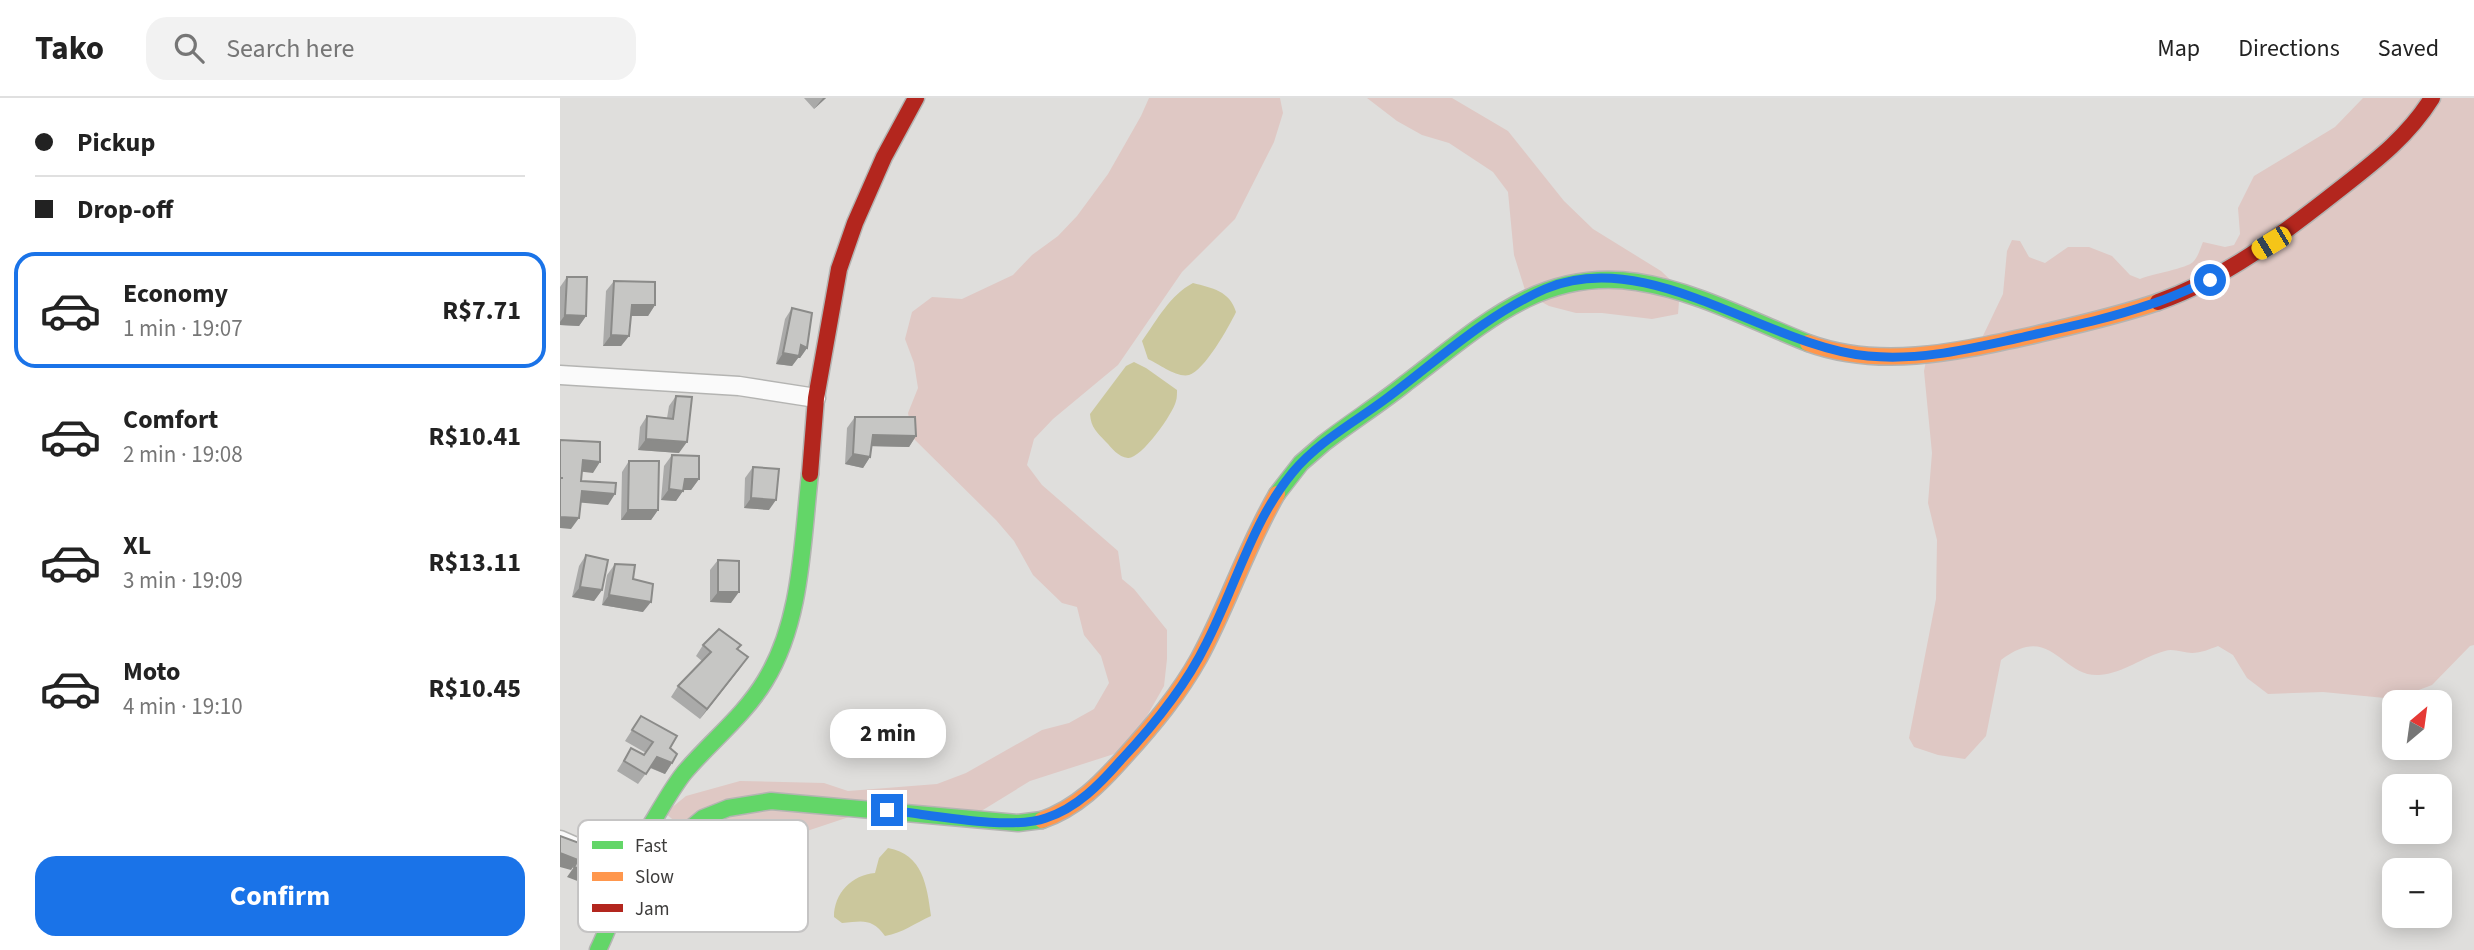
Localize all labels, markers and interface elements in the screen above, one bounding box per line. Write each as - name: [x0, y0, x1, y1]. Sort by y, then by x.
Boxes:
- search box: [146, 17, 636, 80]
- text: Tako: [35, 25, 104, 72]
- icon: search: [170, 29, 208, 67]
- text: Search here: [226, 30, 354, 67]
- text: Map: [2157, 31, 2200, 66]
- text: Directions: [2238, 31, 2340, 66]
- text: Saved: [2378, 31, 2439, 66]
- text: Pickup: [77, 124, 155, 161]
- text: Drop-off: [77, 191, 173, 228]
- car: [2248, 223, 2295, 263]
- route start: [2194, 264, 2226, 296]
- text: Economy: [123, 275, 228, 312]
- icon: car: [39, 279, 102, 342]
- text: R$7.71: [442, 292, 521, 329]
- text: 1 min · 19:07: [123, 312, 243, 345]
- text: Comfort: [123, 401, 218, 438]
- icon: car: [39, 405, 102, 468]
- text: R$10.41: [429, 418, 521, 455]
- text: 2 min · 19:08: [123, 438, 243, 471]
- text: XL: [123, 527, 151, 564]
- icon: car: [39, 531, 102, 594]
- text: R$13.11: [429, 544, 521, 581]
- text: 3 min · 19:09: [123, 564, 243, 597]
- text: Moto: [123, 653, 180, 690]
- icon: car: [39, 657, 102, 720]
- text: R$10.45: [429, 670, 521, 707]
- text: 4 min · 19:10: [123, 690, 243, 723]
- north arrow: [2382, 690, 2452, 760]
- map controls: [2382, 690, 2452, 928]
- callout: 2 min: [829, 708, 945, 758]
- text: 2 min: [860, 717, 916, 750]
- button: +: [2382, 774, 2452, 844]
- route end: [871, 794, 903, 826]
- legend: [578, 820, 808, 932]
- text: Fast: [635, 833, 668, 860]
- button: Confirm: [35, 856, 525, 936]
- button: −: [2382, 858, 2452, 928]
- text: Slow: [635, 864, 674, 891]
- text: Jam: [635, 896, 669, 923]

